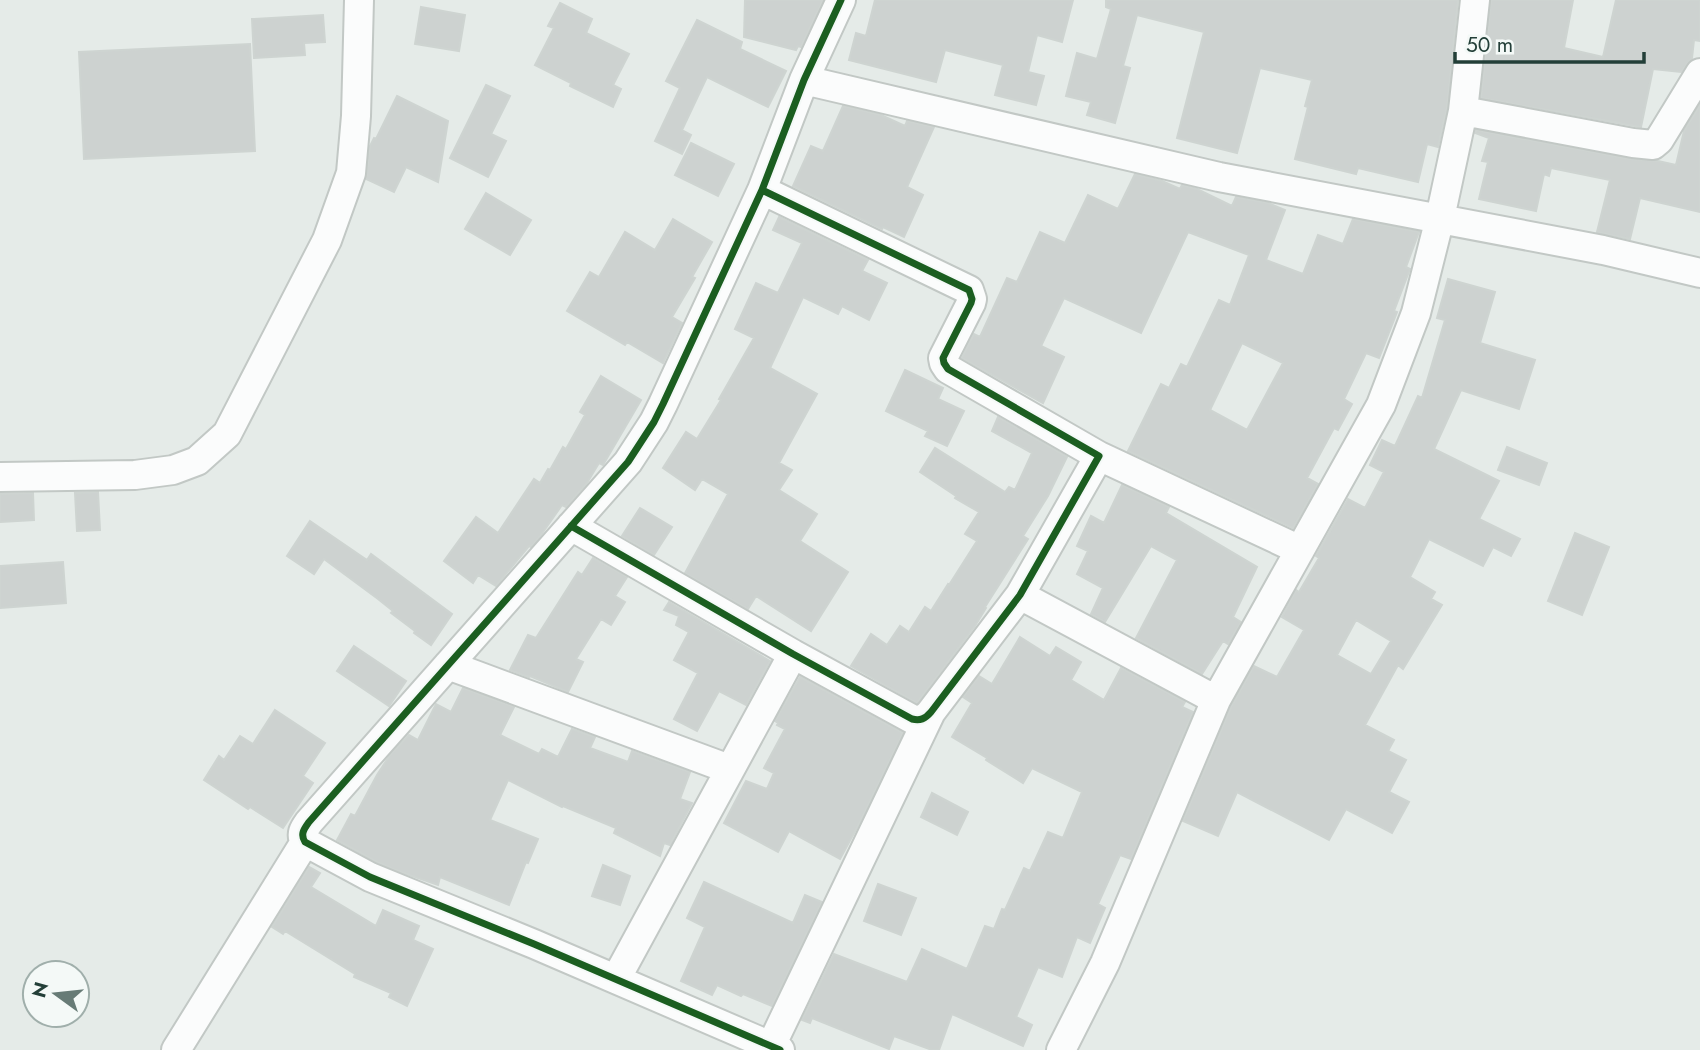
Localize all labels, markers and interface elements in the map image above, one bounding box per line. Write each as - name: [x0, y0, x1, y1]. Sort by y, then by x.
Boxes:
- scale bar: [1455, 21, 1644, 65]
- text: 50 m: [1466, 30, 1513, 60]
- north arrow: [21, 959, 91, 1029]
- text: N: [25, 979, 55, 1001]

